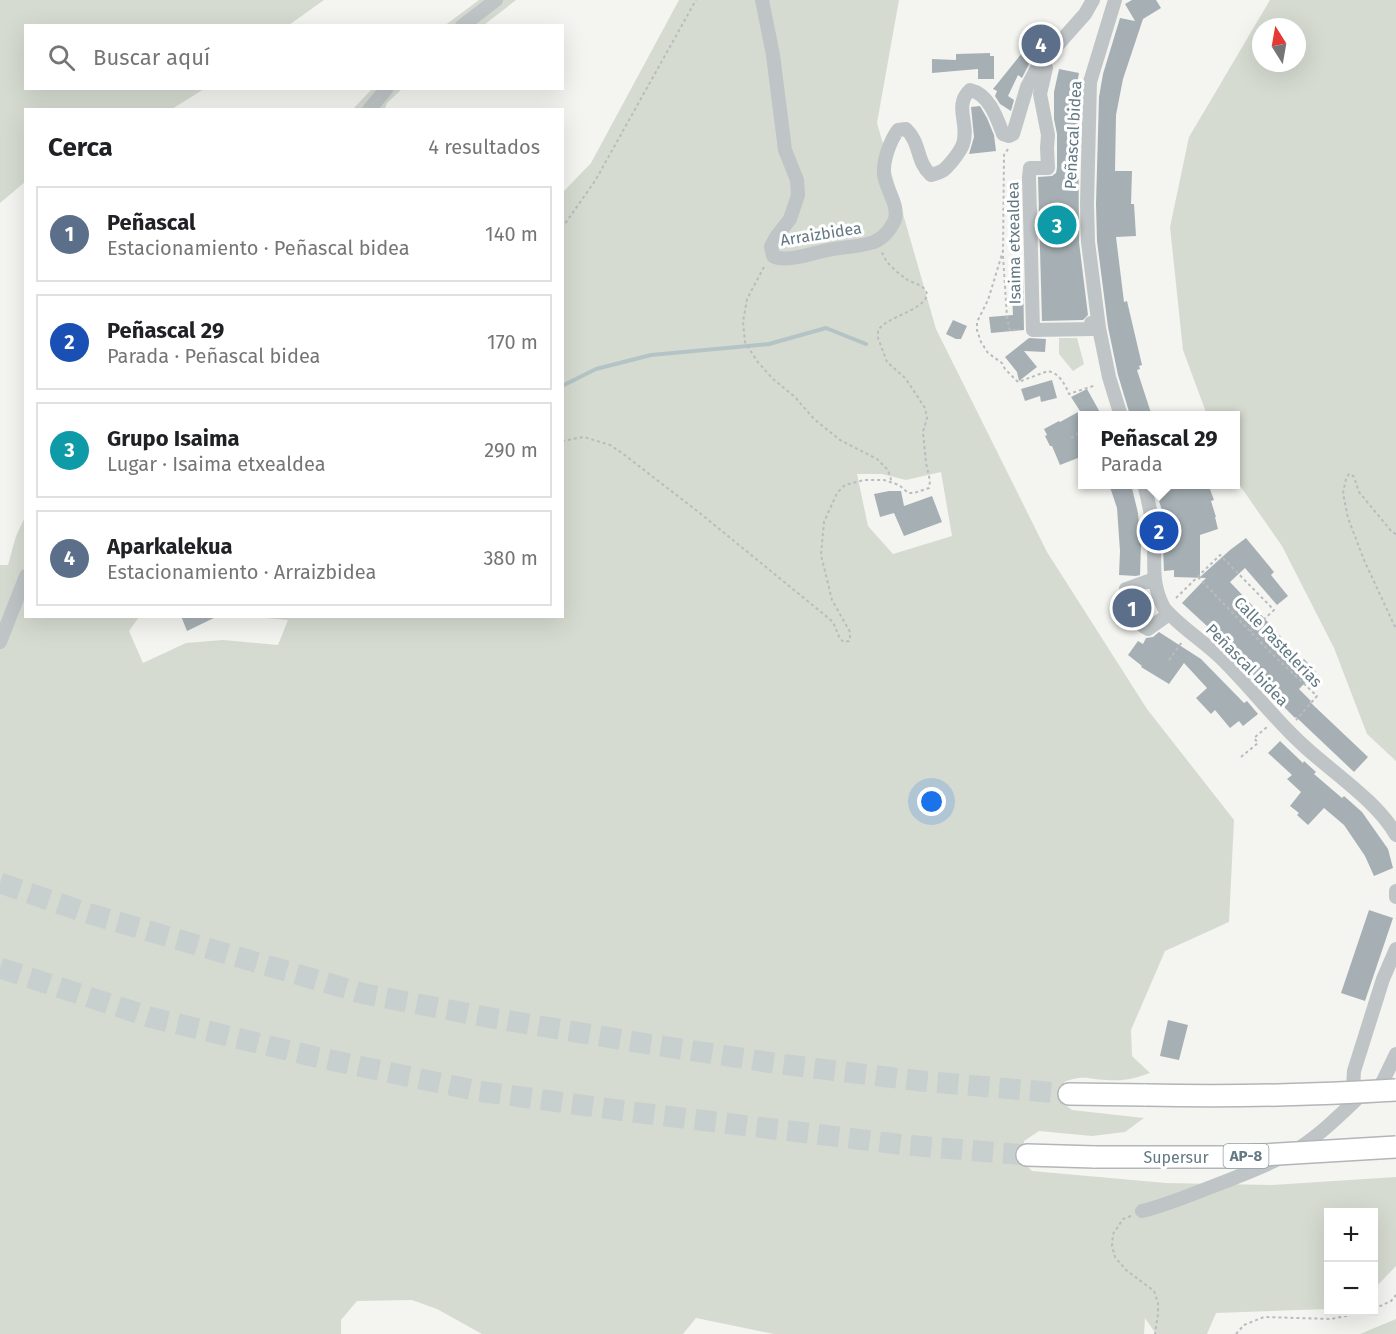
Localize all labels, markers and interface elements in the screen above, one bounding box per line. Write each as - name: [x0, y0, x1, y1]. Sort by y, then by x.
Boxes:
- north arrow: [1252, 18, 1306, 72]
- pin: 4: [1022, 22, 1060, 66]
- search box: [24, 24, 564, 90]
- icon: search: [45, 41, 78, 74]
- text: Buscar aquí: [93, 44, 210, 71]
- street label: Peñascal bidea: [1061, 80, 1085, 190]
- text: Cerca: [48, 132, 113, 163]
- text: 4 resultados: [428, 135, 540, 159]
- street label: Isaima etxealdea: [1003, 182, 1025, 304]
- pin: 3: [1038, 202, 1076, 248]
- text: Peñascal: [107, 209, 196, 236]
- street label: Arraizbidea: [779, 218, 863, 250]
- text: 1: [65, 222, 74, 246]
- text: 140 m: [485, 222, 538, 246]
- text: Estacionamiento · Peñascal bidea: [107, 236, 410, 260]
- text: Peñascal 29: [107, 317, 224, 344]
- text: 2: [64, 330, 75, 354]
- text: 170 m: [487, 330, 538, 354]
- text: Parada · Peñascal bidea: [107, 344, 320, 368]
- popup: [1078, 411, 1240, 489]
- text: Grupo Isaima: [107, 425, 240, 452]
- text: Peñascal 29: [1100, 425, 1218, 452]
- text: 3: [64, 438, 75, 462]
- text: 290 m: [484, 438, 538, 462]
- text: Lugar · Isaima etxealdea: [107, 452, 326, 476]
- text: Parada: [1100, 452, 1163, 476]
- pin: 2: [1140, 508, 1178, 554]
- text: Aparkalekua: [107, 533, 233, 560]
- text: 4: [64, 546, 75, 570]
- text: 380 m: [483, 546, 538, 570]
- text: Estacionamiento · Arraizbidea: [107, 560, 376, 584]
- pin: 1: [1112, 586, 1152, 630]
- street label: Calle Pastelerías: [1230, 593, 1326, 691]
- street label: Peñascal bidea: [1202, 620, 1292, 710]
- your location: [917, 787, 946, 816]
- road number: AP-8: [1224, 1144, 1268, 1168]
- street label: Supersur: [1143, 1148, 1209, 1167]
- map controls: [1324, 1208, 1378, 1316]
- button: +: [1324, 1208, 1378, 1262]
- button: −: [1324, 1262, 1378, 1316]

